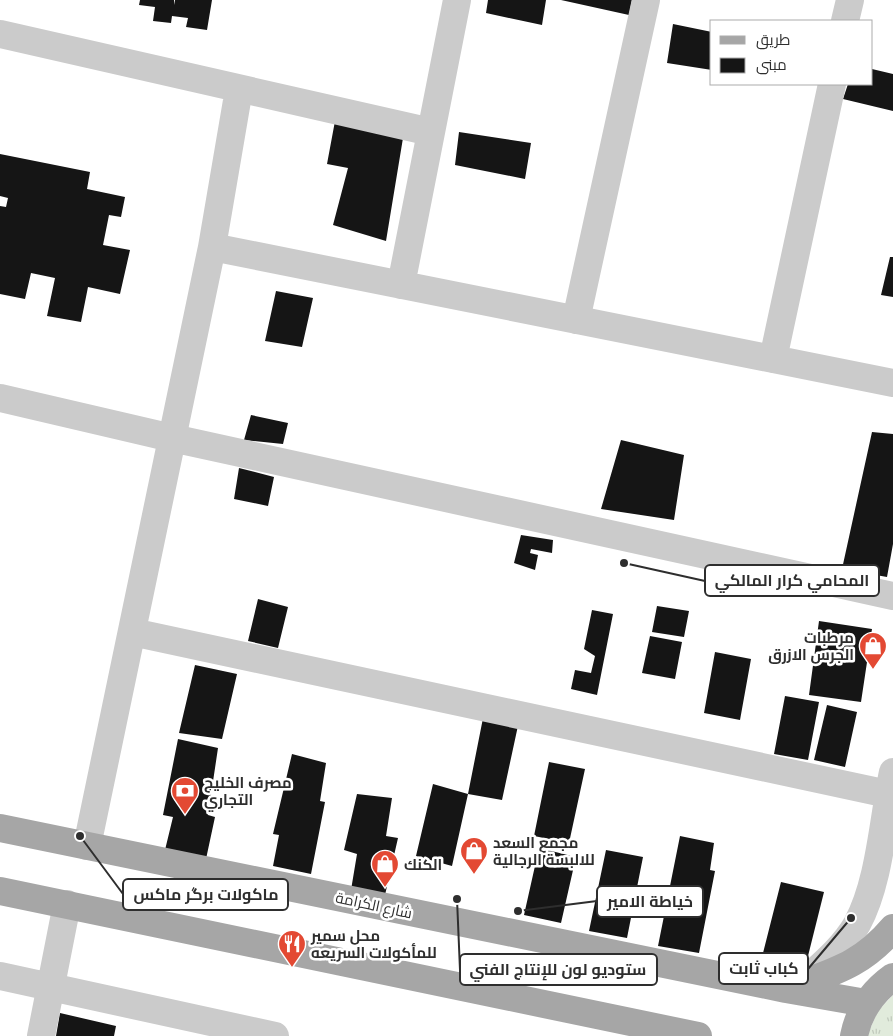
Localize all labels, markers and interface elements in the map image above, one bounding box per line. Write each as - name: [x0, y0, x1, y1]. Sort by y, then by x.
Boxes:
- legend: [710, 20, 873, 85]
- text: طريق: [756, 30, 790, 50]
- text: مبنى: [756, 55, 787, 75]
- callout: المحامي كرار المالكي: [705, 565, 879, 596]
- text: المحامي كرار المالكي: [715, 570, 869, 593]
- place label: مرطبات الجرس الازرق: [768, 628, 854, 664]
- shop icon: مرطبات الجرس الازرق: [858, 631, 888, 670]
- place label: مصرف الخليج التجاري: [204, 773, 292, 812]
- bank icon: مصرف الخليج التجاري: [170, 776, 200, 815]
- place label: مجمع السعد للالبسة الرجالية: [493, 833, 595, 869]
- shop icon: مجمع السعد للالبسة الرجالية: [459, 836, 489, 875]
- shop icon: الكنك: [370, 849, 400, 888]
- place label: الكنك: [404, 855, 442, 874]
- callout: ماكولات برگر ماكس: [123, 879, 288, 910]
- text: ماكولات برگر ماكس: [134, 884, 278, 905]
- callout: خياطة الامير: [597, 886, 703, 917]
- street label: شارع الكرامة: [334, 888, 414, 924]
- text: خياطة الامير: [606, 891, 693, 912]
- place label: محل سمير للمأكولات السريعه: [310, 926, 437, 962]
- restaurant icon: محل سمير للمأكولات السريعه: [277, 929, 307, 968]
- callout: كباب ثابت: [719, 953, 808, 984]
- callout: ستوديو لون للإنتاج الفني: [460, 954, 657, 985]
- text: كباب ثابت: [729, 958, 799, 979]
- text: ستوديو لون للإنتاج الفني: [470, 959, 646, 982]

